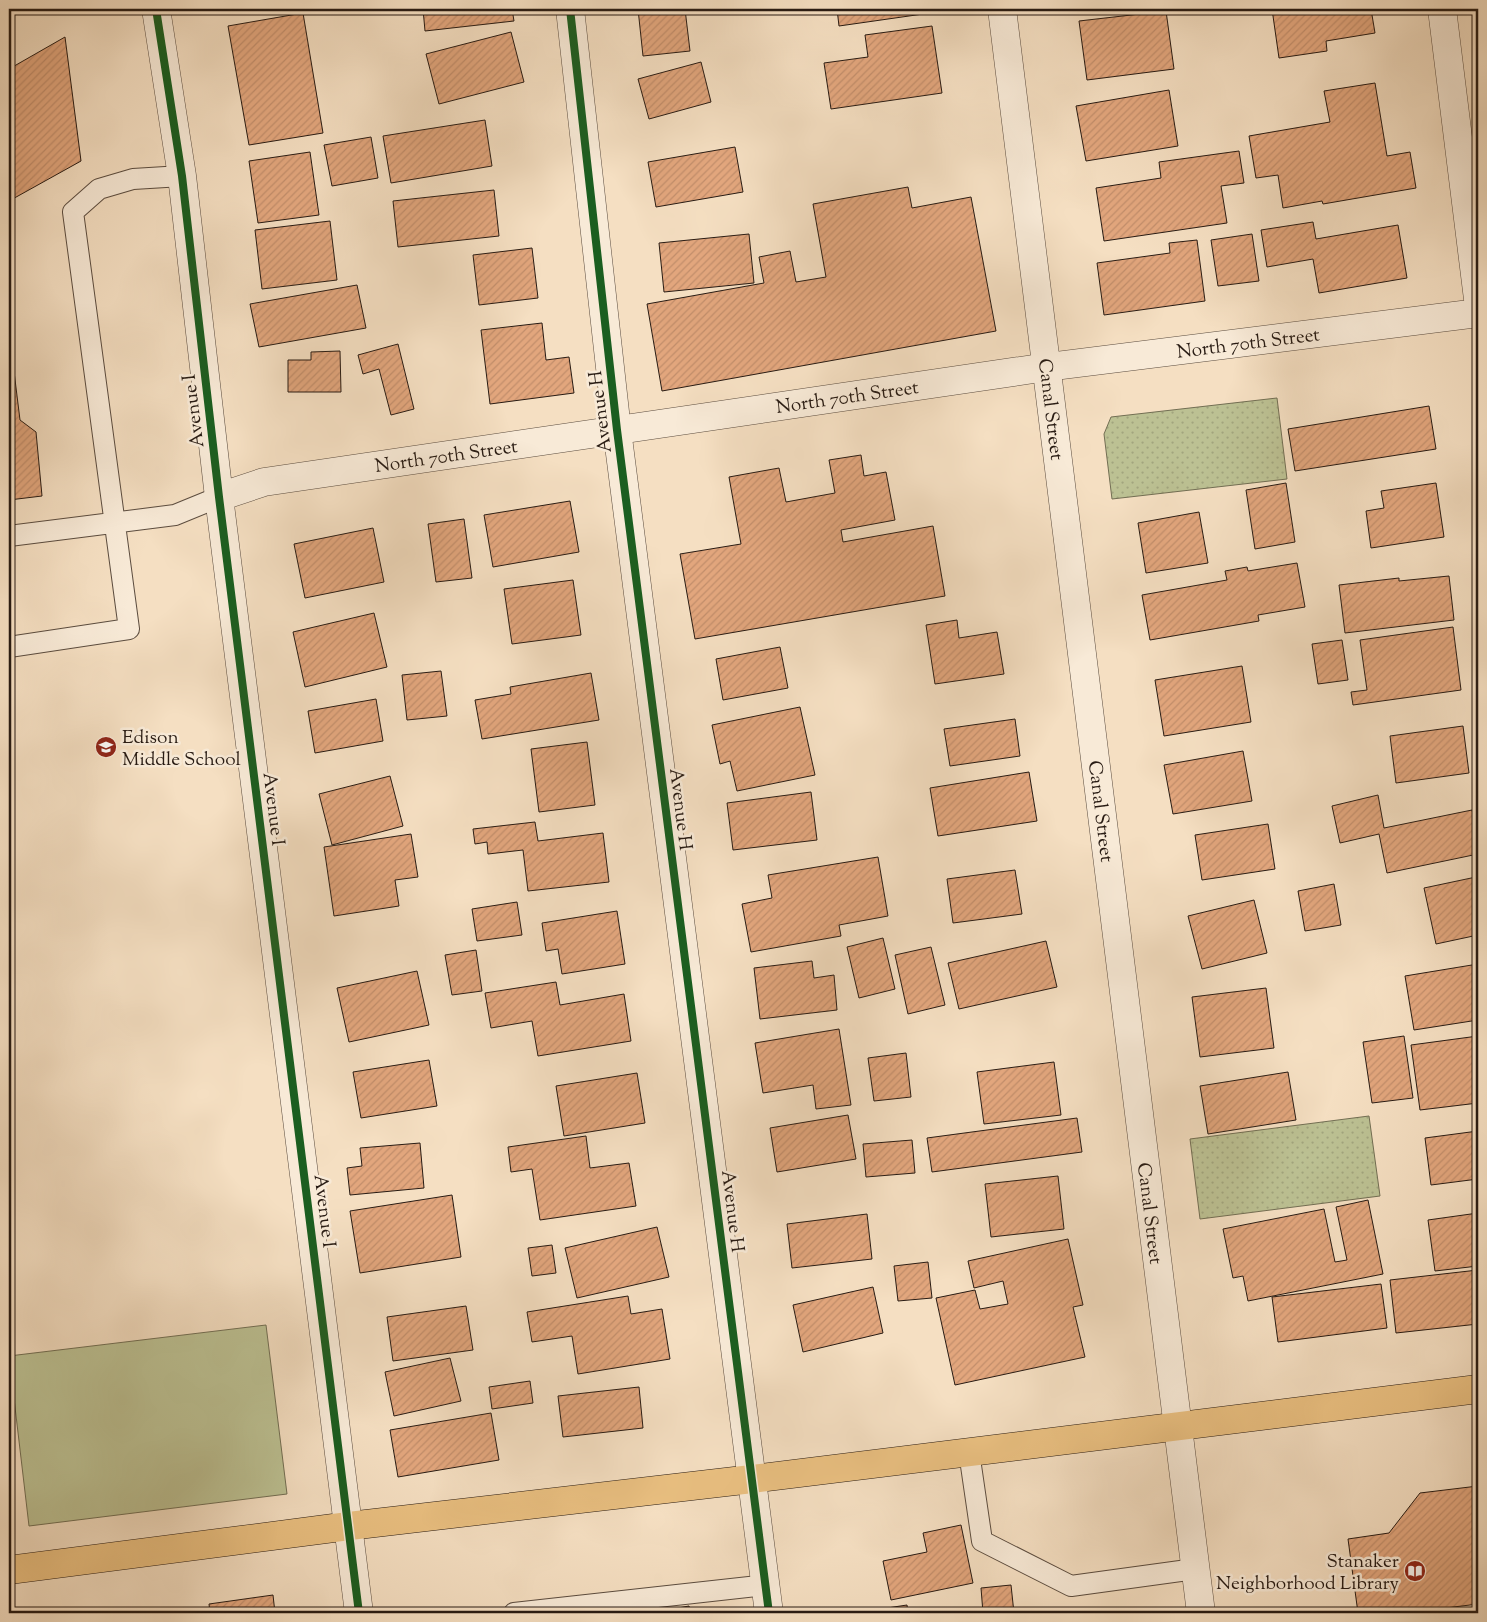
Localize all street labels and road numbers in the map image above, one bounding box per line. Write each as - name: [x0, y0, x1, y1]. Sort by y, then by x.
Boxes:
- street label: North 70th Street: [1175, 322, 1322, 367]
- street label: Canal Street: [1030, 357, 1069, 462]
- street label: Avenue H: [583, 369, 620, 454]
- street label: Avenue I: [177, 372, 212, 449]
- street label: North 70th Street: [774, 375, 921, 422]
- street label: North 70th Street: [373, 434, 520, 481]
- street label: Canal Street: [1080, 759, 1119, 864]
- street label: Avenue H: [661, 767, 698, 852]
- street label: Avenue I: [255, 771, 290, 848]
- street label: Canal Street: [1129, 1161, 1168, 1266]
- street label: Avenue H: [713, 1169, 750, 1254]
- street label: Avenue I: [306, 1173, 341, 1250]

